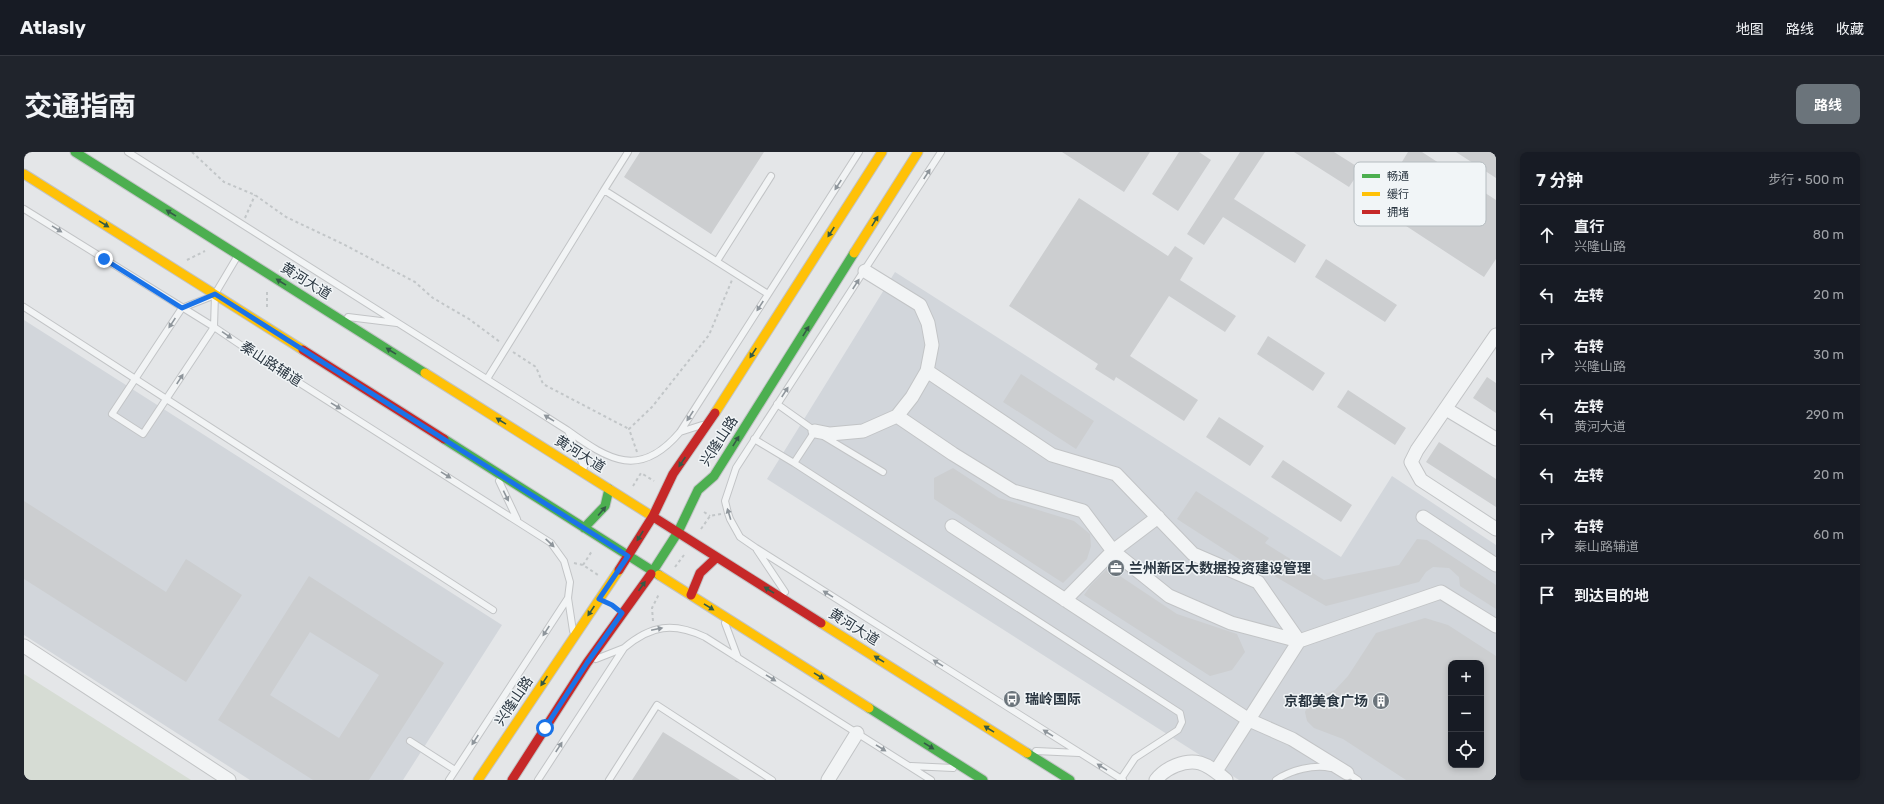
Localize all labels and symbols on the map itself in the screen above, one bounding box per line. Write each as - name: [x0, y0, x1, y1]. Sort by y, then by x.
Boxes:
- legend: [1354, 162, 1486, 226]
- one-way arrow: [923, 168, 930, 180]
- text: 畅通: [1387, 170, 1409, 183]
- one-way arrow: [834, 180, 842, 190]
- text: 缓行: [1387, 188, 1409, 201]
- text: 拥堵: [1387, 206, 1409, 219]
- one-way arrow: [166, 209, 176, 217]
- one-way arrow: [871, 216, 879, 226]
- one-way arrow: [98, 221, 110, 228]
- one-way arrow: [51, 226, 63, 233]
- one-way arrow: [827, 227, 835, 237]
- route end: [95, 250, 113, 268]
- street label: 黄河大道: [278, 259, 334, 303]
- one-way arrow: [276, 278, 286, 286]
- one-way arrow: [852, 278, 860, 289]
- one-way arrow: [757, 300, 764, 312]
- one-way arrow: [169, 317, 176, 328]
- one-way arrow: [802, 325, 809, 337]
- one-way arrow: [221, 331, 232, 339]
- street label: 秦山路辅道: [237, 338, 305, 390]
- one-way arrow: [385, 348, 397, 355]
- one-way arrow: [749, 348, 757, 358]
- one-way arrow: [176, 373, 183, 384]
- one-way arrow: [781, 387, 789, 398]
- one-way arrow: [330, 402, 342, 409]
- one-way arrow: [686, 411, 694, 421]
- street label: 兴隆山路: [697, 413, 741, 469]
- one-way arrow: [544, 414, 554, 422]
- one-way arrow: [495, 417, 507, 424]
- street label: 黄河大道: [552, 432, 608, 476]
- one-way arrow: [733, 435, 740, 447]
- one-way arrow: [678, 456, 686, 467]
- one-way arrow: [441, 471, 451, 479]
- one-way arrow: [503, 490, 509, 501]
- one-way arrow: [597, 505, 606, 516]
- one-way arrow: [726, 508, 732, 520]
- one-way arrow: [637, 530, 644, 542]
- one-way arrow: [545, 538, 555, 548]
- office icon: 兰州新区大数据投资建设管理: [1106, 558, 1126, 578]
- place label: 兰州新区大数据投资建设管理: [1129, 560, 1311, 577]
- one-way arrow: [638, 580, 646, 591]
- one-way arrow: [763, 586, 775, 593]
- one-way arrow: [822, 590, 834, 597]
- one-way arrow: [703, 603, 715, 610]
- street label: 黄河大道: [826, 605, 882, 649]
- one-way arrow: [587, 606, 595, 617]
- one-way arrow: [543, 625, 550, 637]
- one-way arrow: [651, 626, 664, 632]
- one-way arrow: [874, 655, 884, 663]
- one-way arrow: [933, 659, 943, 667]
- one-way arrow: [814, 672, 824, 680]
- street label: 兴隆山路: [491, 673, 537, 729]
- one-way arrow: [765, 675, 777, 682]
- one-way arrow: [540, 676, 548, 687]
- bus stop icon: 瑞岭国际: [1002, 689, 1022, 709]
- place label: 瑞岭国际: [1025, 691, 1081, 708]
- building icon: 京都美食广场: [1371, 691, 1391, 711]
- place label: 京都美食广场: [1284, 693, 1368, 710]
- route start: [536, 719, 554, 737]
- one-way arrow: [984, 725, 994, 733]
- one-way arrow: [1042, 729, 1054, 736]
- one-way arrow: [472, 734, 479, 745]
- one-way arrow: [555, 742, 563, 752]
- one-way arrow: [923, 742, 935, 749]
- one-way arrow: [875, 744, 886, 752]
- one-way arrow: [1096, 763, 1108, 770]

